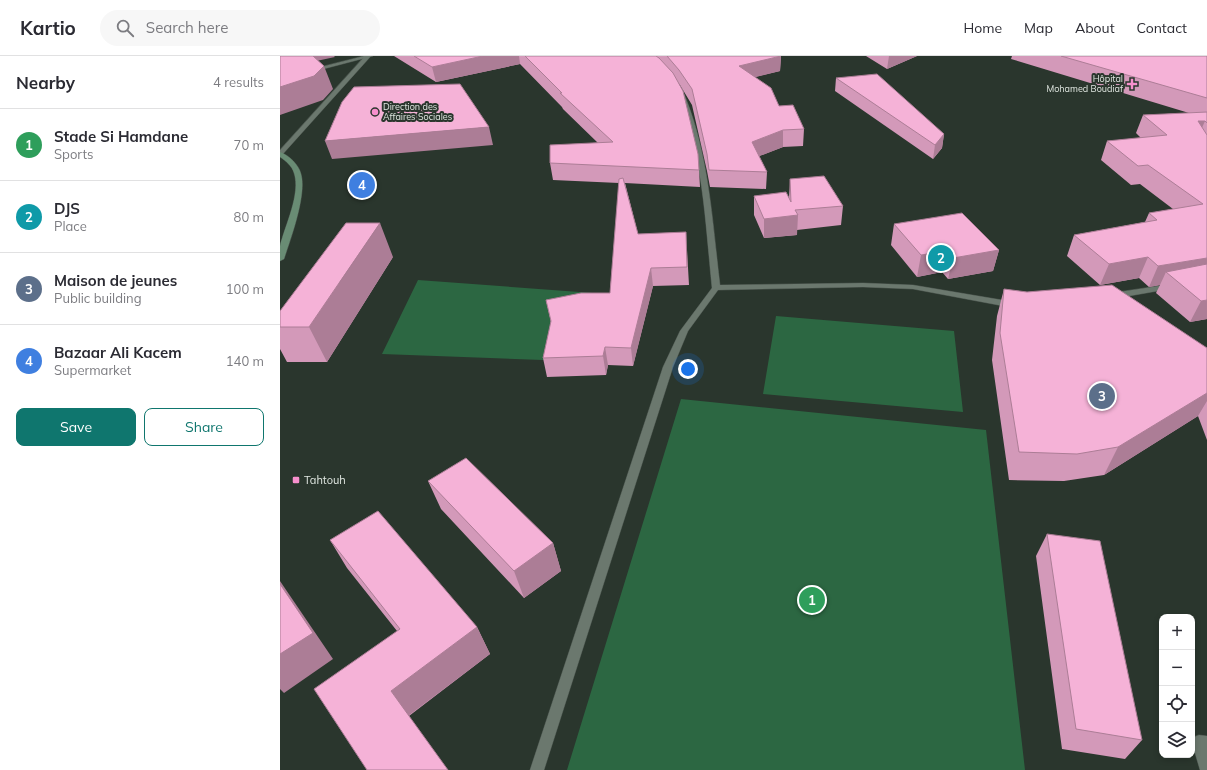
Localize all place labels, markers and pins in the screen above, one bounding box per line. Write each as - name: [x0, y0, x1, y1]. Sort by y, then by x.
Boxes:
- place label: Hôpital Mohamed Boudiaf: [1046, 73, 1124, 94]
- marker: Hôpital Mohamed Boudiaf: [1126, 78, 1138, 90]
- place label: Direction des Affaires Sociales: [383, 101, 452, 122]
- marker: Direction des Affaires Sociales: [370, 107, 380, 117]
- pin: 4: [349, 170, 375, 200]
- pin: 2: [928, 243, 954, 273]
- pin: 3: [1089, 381, 1115, 411]
- place label: Tahtouh: [304, 473, 346, 487]
- marker: Tahtouh: [291, 475, 301, 485]
- pin: 1: [799, 585, 825, 615]

